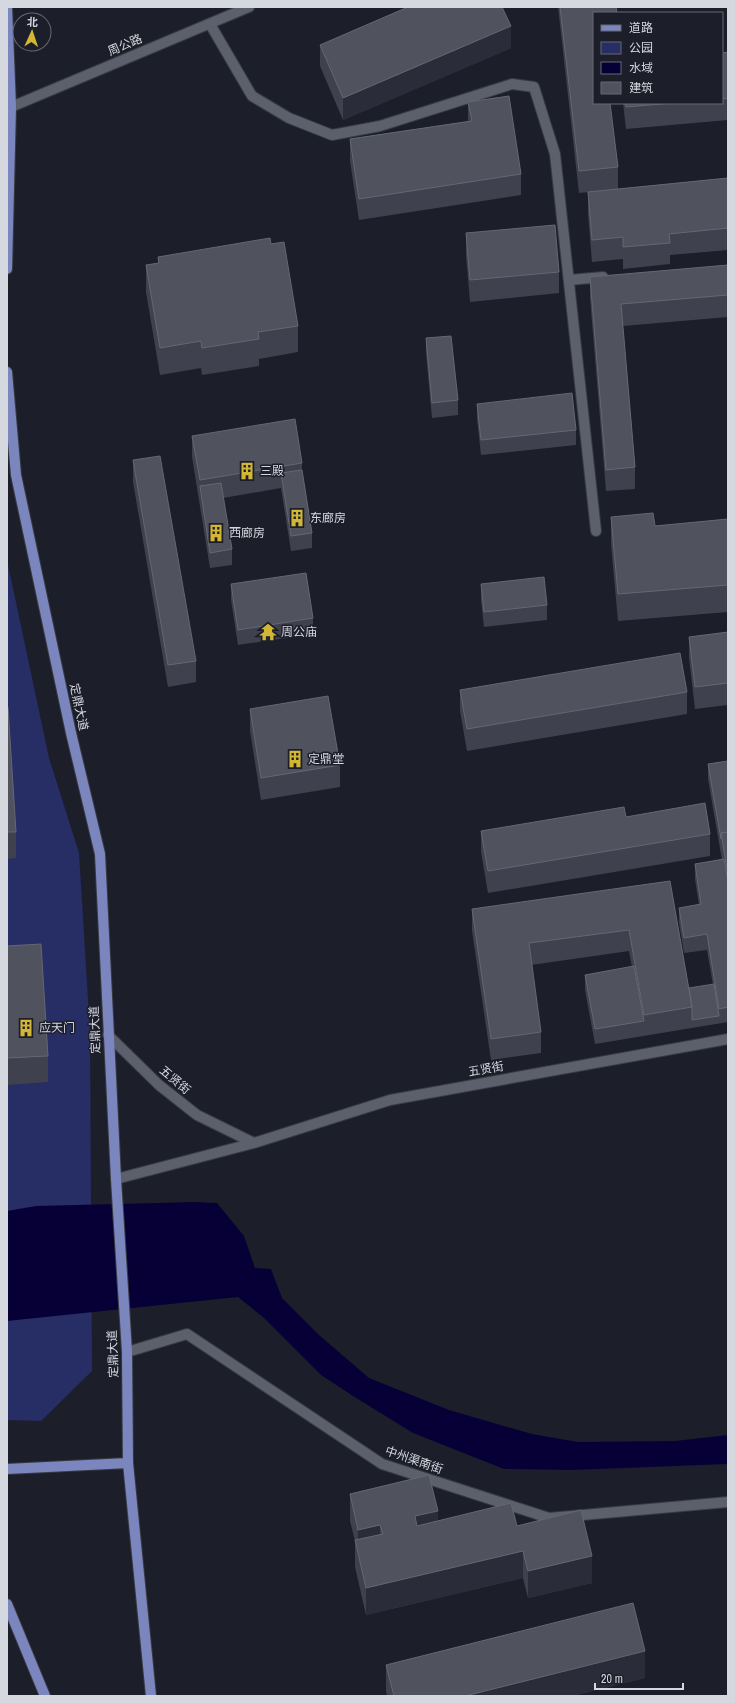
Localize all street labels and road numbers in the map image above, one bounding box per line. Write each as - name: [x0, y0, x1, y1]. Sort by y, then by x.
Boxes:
- street label: 周公路: [105, 31, 145, 59]
- street label: 定鼎大道: [66, 682, 92, 732]
- street label: 定鼎大道: [86, 1006, 104, 1054]
- street label: 五贤街: [467, 1058, 505, 1080]
- street label: 五贤街: [156, 1062, 194, 1098]
- street label: 定鼎大道: [104, 1330, 122, 1378]
- street label: 中州渠南街: [383, 1443, 445, 1477]

